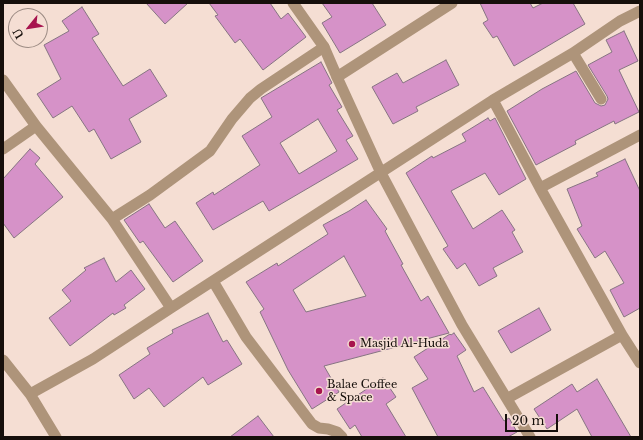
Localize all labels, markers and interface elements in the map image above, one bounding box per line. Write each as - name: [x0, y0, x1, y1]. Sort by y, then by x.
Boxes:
- north arrow: [8, 8, 48, 48]
- text: U: [10, 26, 27, 41]
- place label: Masjid Al-Huda: [360, 337, 449, 351]
- marker: Masjid Al-Huda: [347, 339, 357, 349]
- place label: Balae Coffee & Space: [327, 378, 397, 404]
- marker: Balae Coffee & Space: [314, 386, 324, 396]
- scale bar: [507, 406, 560, 432]
- text: 20 m: [512, 413, 544, 428]

